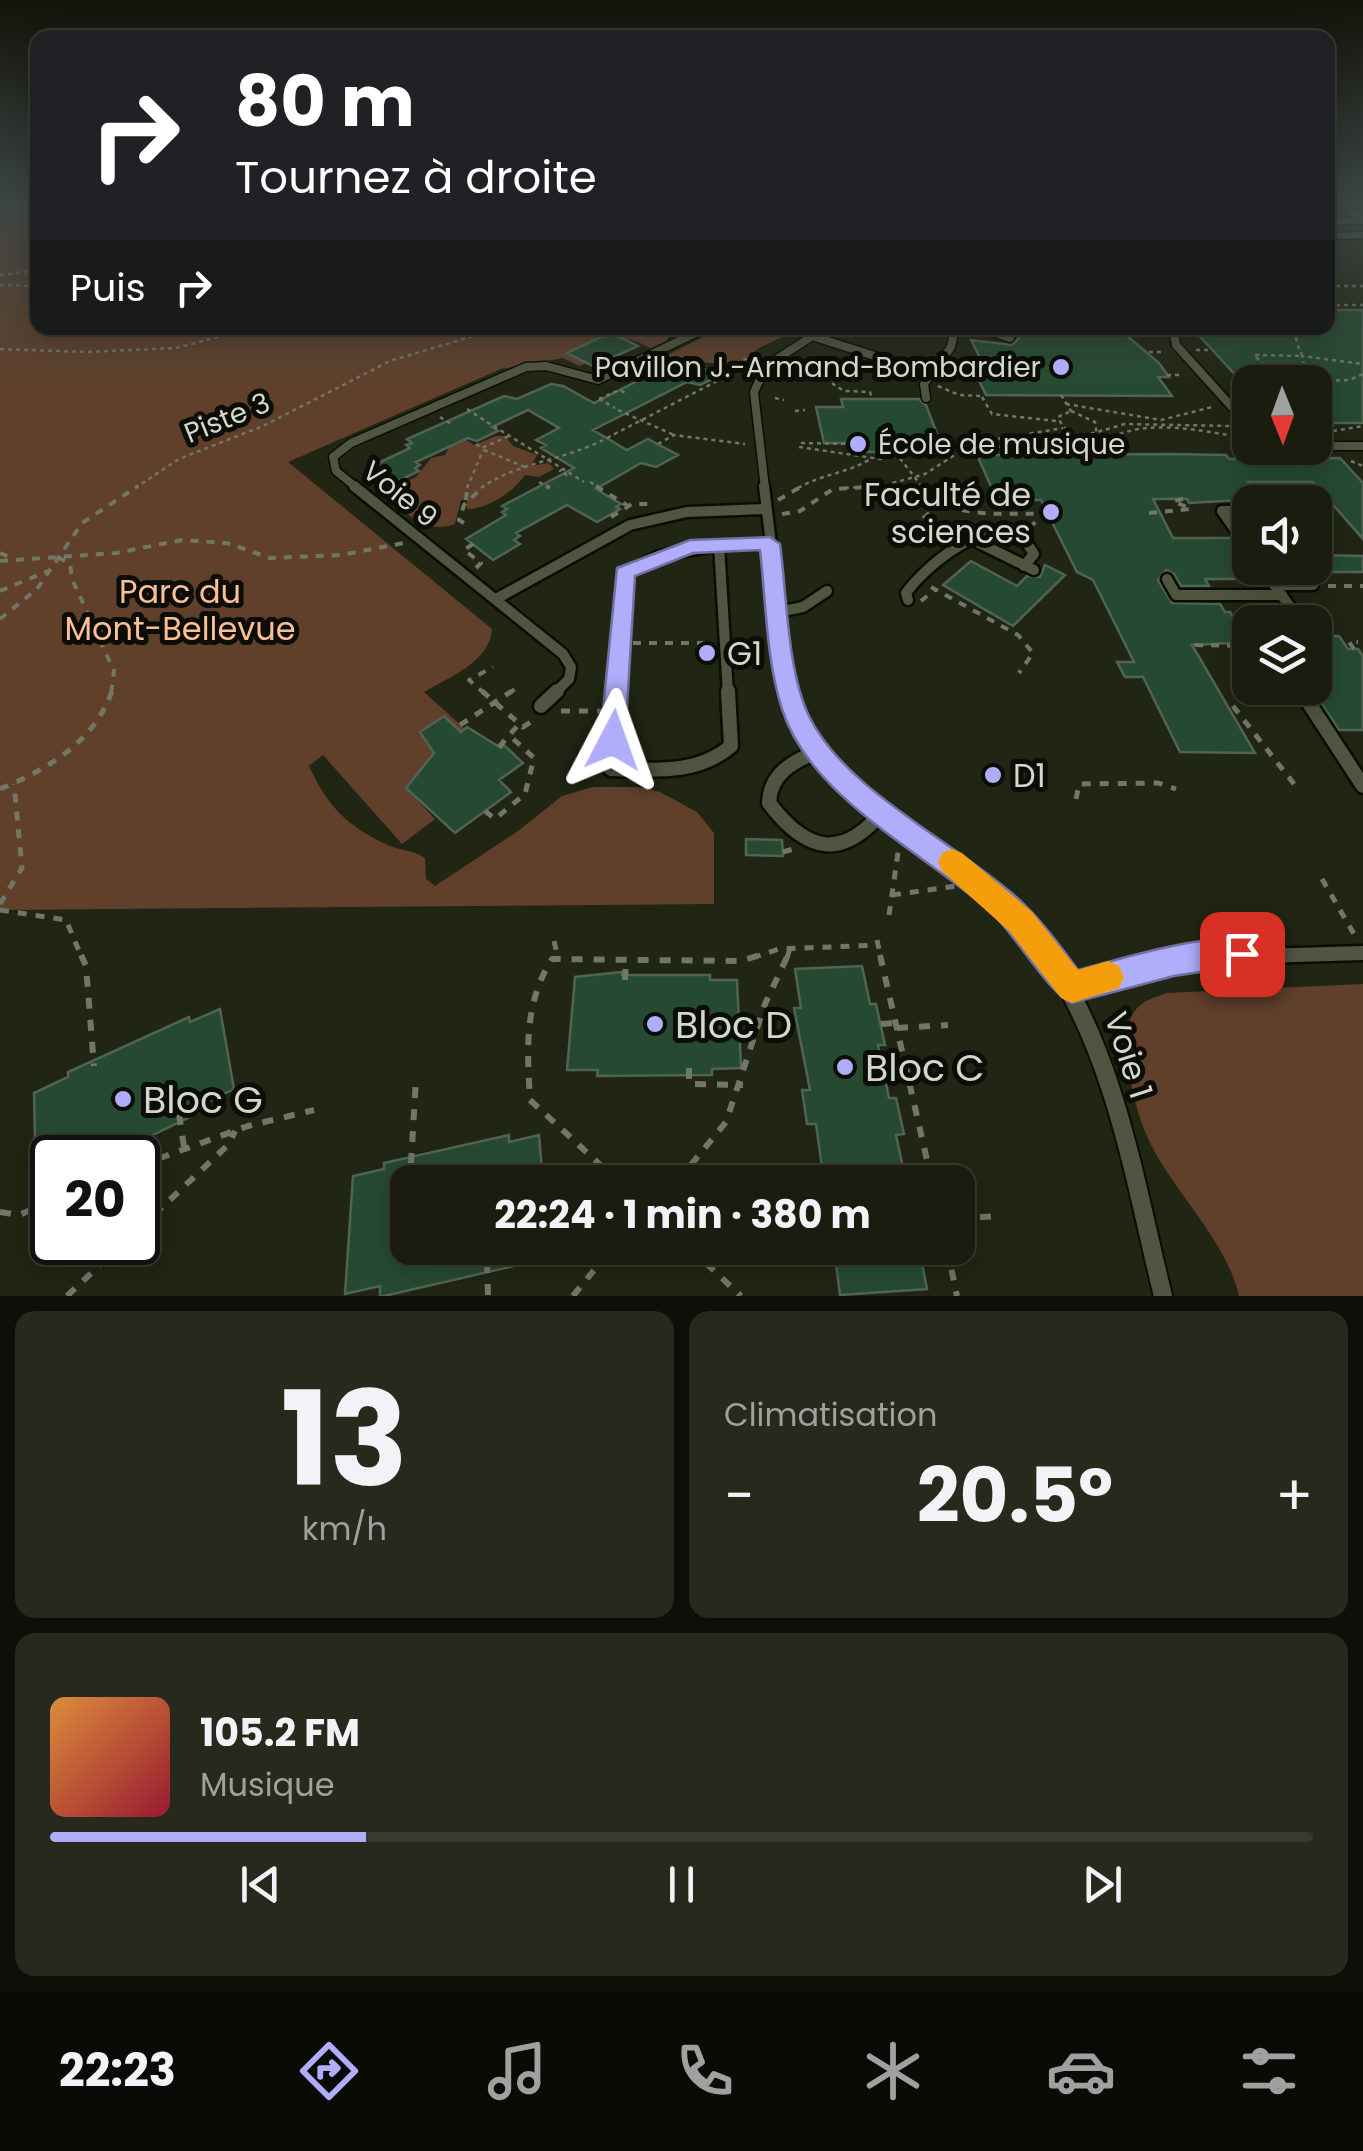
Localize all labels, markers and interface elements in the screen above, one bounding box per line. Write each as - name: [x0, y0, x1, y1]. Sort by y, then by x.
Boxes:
- text: 80 m: [235, 52, 415, 151]
- icon: right: [70, 70, 200, 200]
- text: Tournez à droite: [235, 146, 597, 209]
- icon: right: [166, 260, 221, 315]
- text: Puis: [70, 261, 146, 314]
- place label: Pavillon J.-Armand-Bombardier: [595, 348, 1041, 387]
- marker: Pavillon J.-Armand-Bombardier: [1050, 356, 1072, 378]
- north arrow: [1232, 365, 1332, 465]
- map controls: [1232, 365, 1332, 705]
- street label: Piste 3: [178, 383, 276, 453]
- place label: École de musique: [878, 425, 1125, 464]
- marker: École de musique: [847, 433, 869, 455]
- street label: Voie 9: [354, 452, 446, 536]
- place label: Faculté de sciences: [864, 472, 1031, 554]
- button: sound: [1232, 485, 1332, 585]
- marker: Faculté de sciences: [1040, 501, 1062, 523]
- park label: Parc du Mont-Bellevue: [64, 569, 296, 651]
- button: layers: [1232, 605, 1332, 705]
- place label: G1: [727, 631, 762, 676]
- marker: G1: [696, 642, 718, 664]
- position arrow: [561, 688, 665, 792]
- place label: D1: [1013, 753, 1046, 798]
- marker: D1: [982, 764, 1004, 786]
- pin: [1200, 912, 1285, 997]
- icon: arrive: [1215, 927, 1270, 982]
- place label: Bloc D: [675, 998, 792, 1051]
- street label: Voie 1: [1094, 1006, 1164, 1104]
- marker: Bloc D: [644, 1013, 666, 1035]
- place label: Bloc C: [865, 1041, 985, 1094]
- marker: Bloc C: [834, 1056, 856, 1078]
- place label: Bloc G: [143, 1073, 263, 1126]
- marker: Bloc G: [112, 1088, 134, 1110]
- speed limit sign: 20: [30, 1135, 160, 1265]
- text: 22:24 · 1 min · 380 m: [494, 1188, 871, 1241]
- text: 13: [281, 1348, 408, 1531]
- text: Climatisation: [724, 1392, 937, 1437]
- text: 20.5°: [917, 1443, 1113, 1548]
- text: −: [724, 1457, 754, 1534]
- text: +: [1275, 1457, 1313, 1534]
- text: km/h: [302, 1506, 387, 1551]
- text: 105.2 FM: [200, 1706, 360, 1759]
- text: Musique: [200, 1762, 335, 1807]
- icon: previous: [233, 1857, 288, 1912]
- icon: pause: [654, 1857, 709, 1912]
- icon: next: [1075, 1857, 1130, 1912]
- icon: directions: [294, 2036, 364, 2106]
- icon: music: [482, 2036, 552, 2106]
- icon: phone: [670, 2036, 740, 2106]
- icon: climate: [858, 2036, 928, 2106]
- icon: car: [1046, 2036, 1116, 2106]
- icon: filters: [1234, 2036, 1304, 2106]
- text: 22:23: [59, 2039, 176, 2102]

